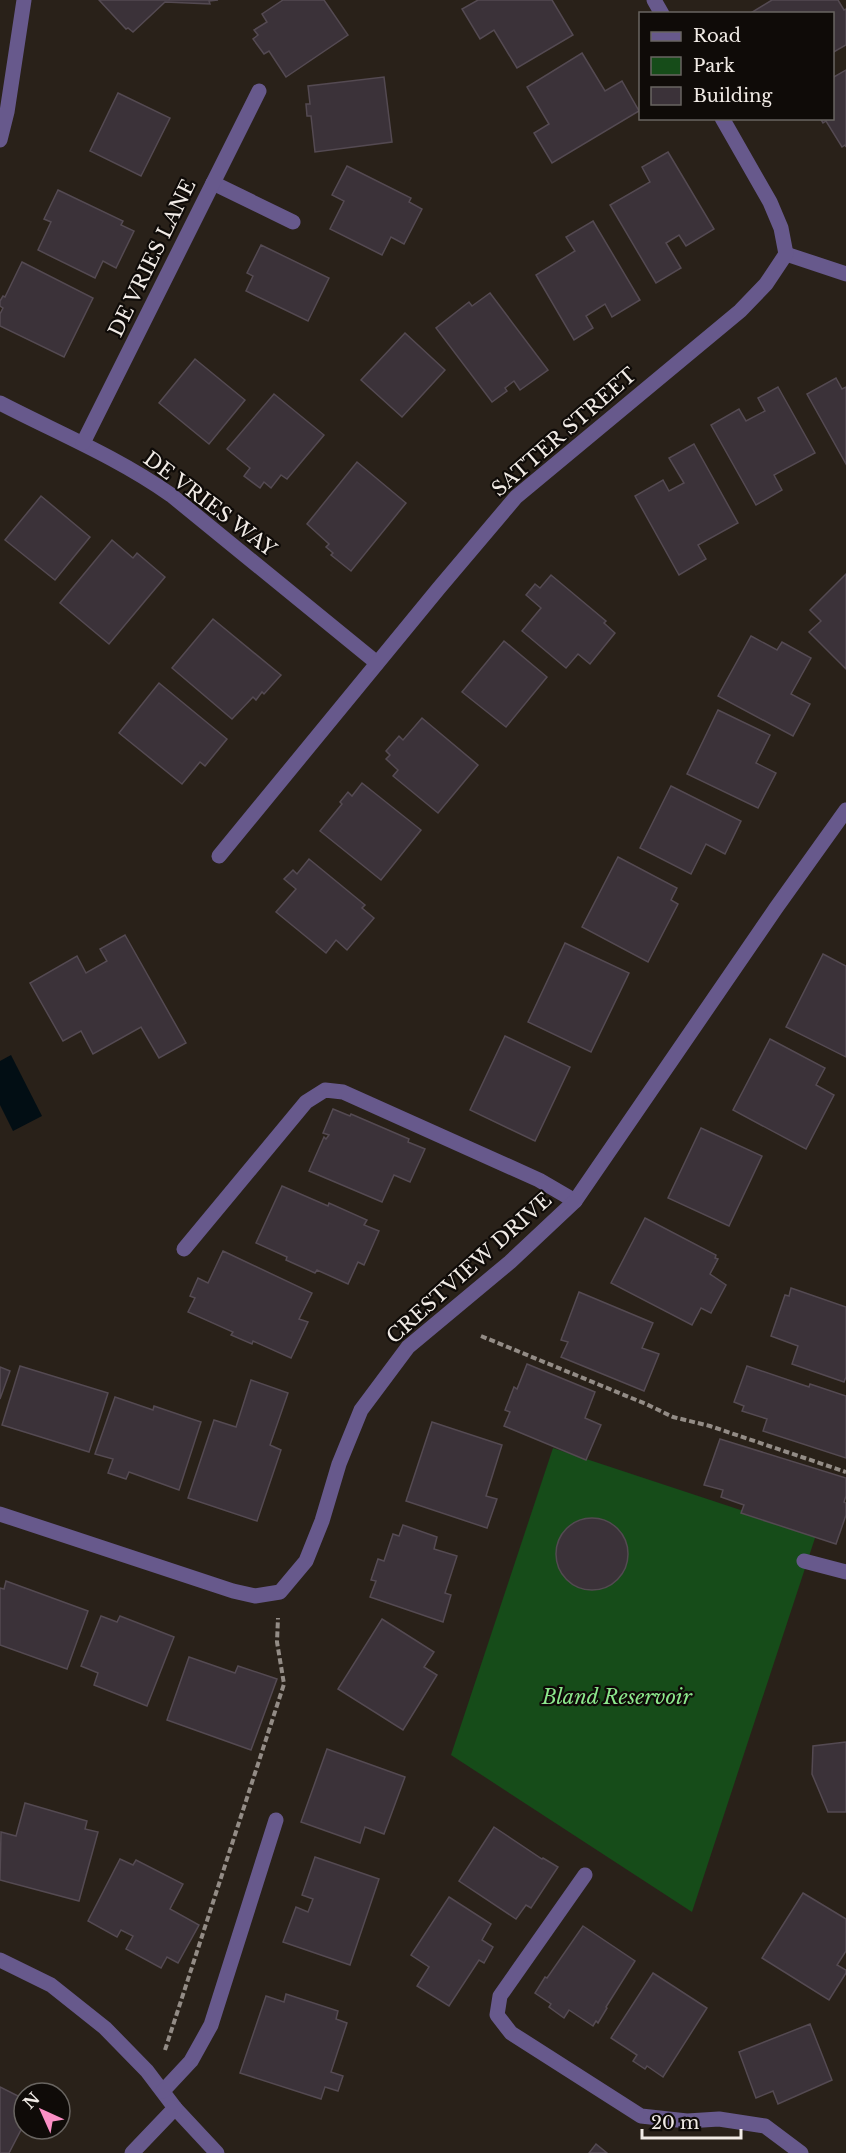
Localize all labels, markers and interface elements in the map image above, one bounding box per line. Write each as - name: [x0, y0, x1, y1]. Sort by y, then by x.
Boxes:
- legend: [639, 12, 834, 120]
- text: Road: [693, 25, 741, 47]
- text: Park: [693, 55, 735, 77]
- text: Building: [693, 85, 772, 107]
- street label: DE VRIES LANE: [103, 175, 201, 341]
- street label: SATTER STREET: [487, 363, 641, 501]
- street label: DE VRIES WAY: [139, 446, 281, 562]
- street label: CRESTVIEW DRIVE: [382, 1188, 556, 1348]
- park label: Bland Reservoir: [541, 1685, 693, 1709]
- north arrow: [12, 2081, 72, 2141]
- text: N: [19, 2088, 44, 2113]
- scale bar: [642, 2102, 741, 2140]
- text: 20 m: [651, 2112, 699, 2134]

